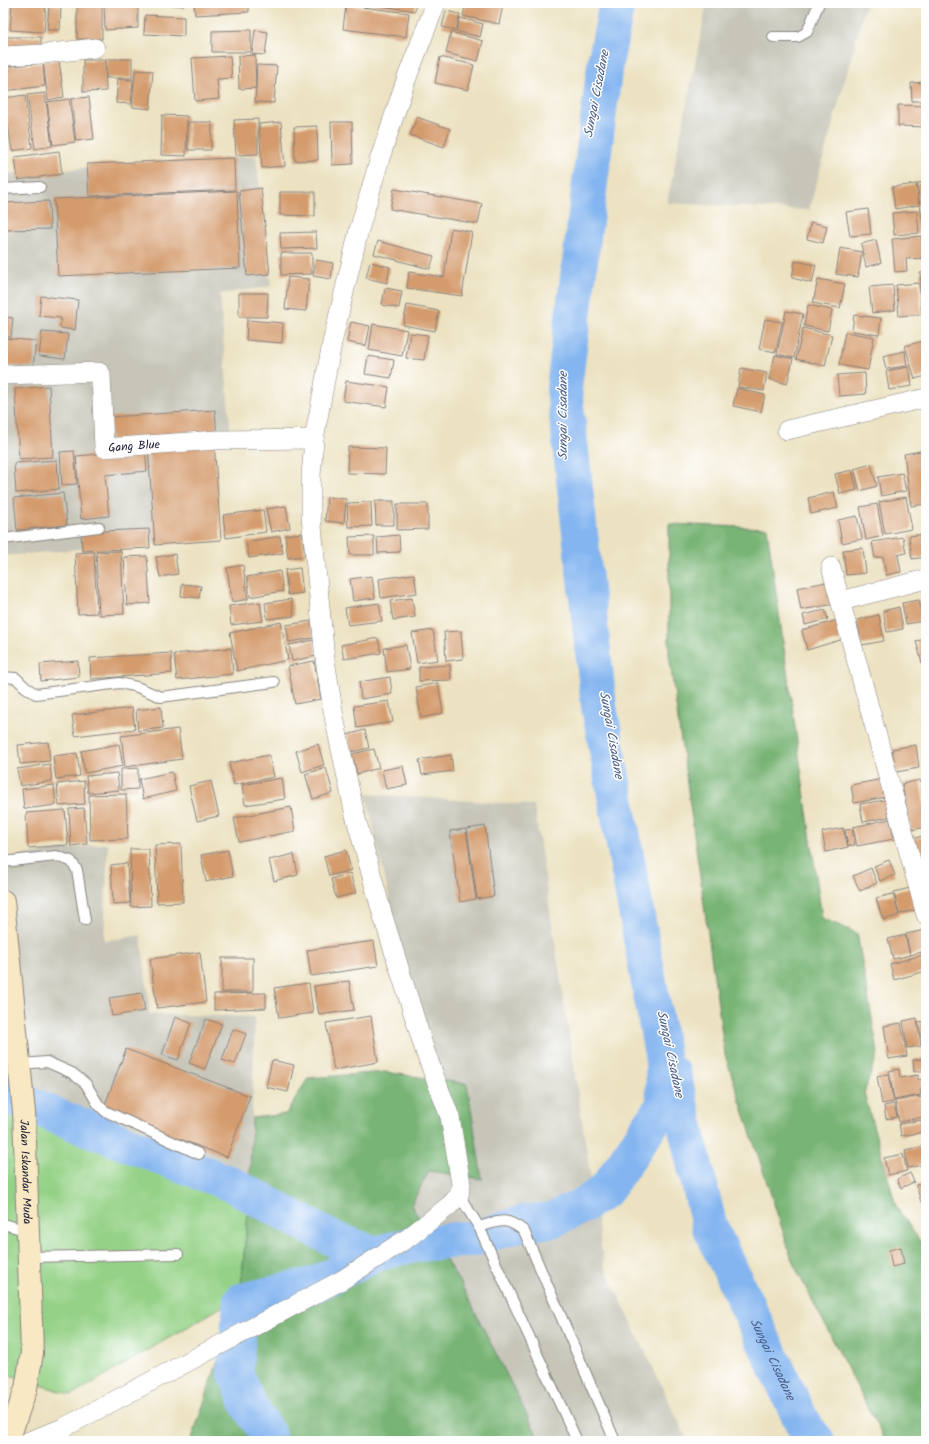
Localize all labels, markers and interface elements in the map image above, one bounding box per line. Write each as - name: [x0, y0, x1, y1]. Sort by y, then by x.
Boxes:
- water label: Sungai Cisadane: [578, 47, 616, 139]
- water label: Sungai Cisadane: [553, 371, 574, 460]
- street label: Gang Blue: [108, 435, 161, 457]
- water label: Sungai Cisadane: [593, 690, 629, 782]
- water label: Sungai Cisadane: [651, 1009, 690, 1101]
- street label: Jalan Iskandar Muda: [15, 1119, 37, 1225]
- water label: Sungai Cisadane: [744, 1315, 801, 1405]

